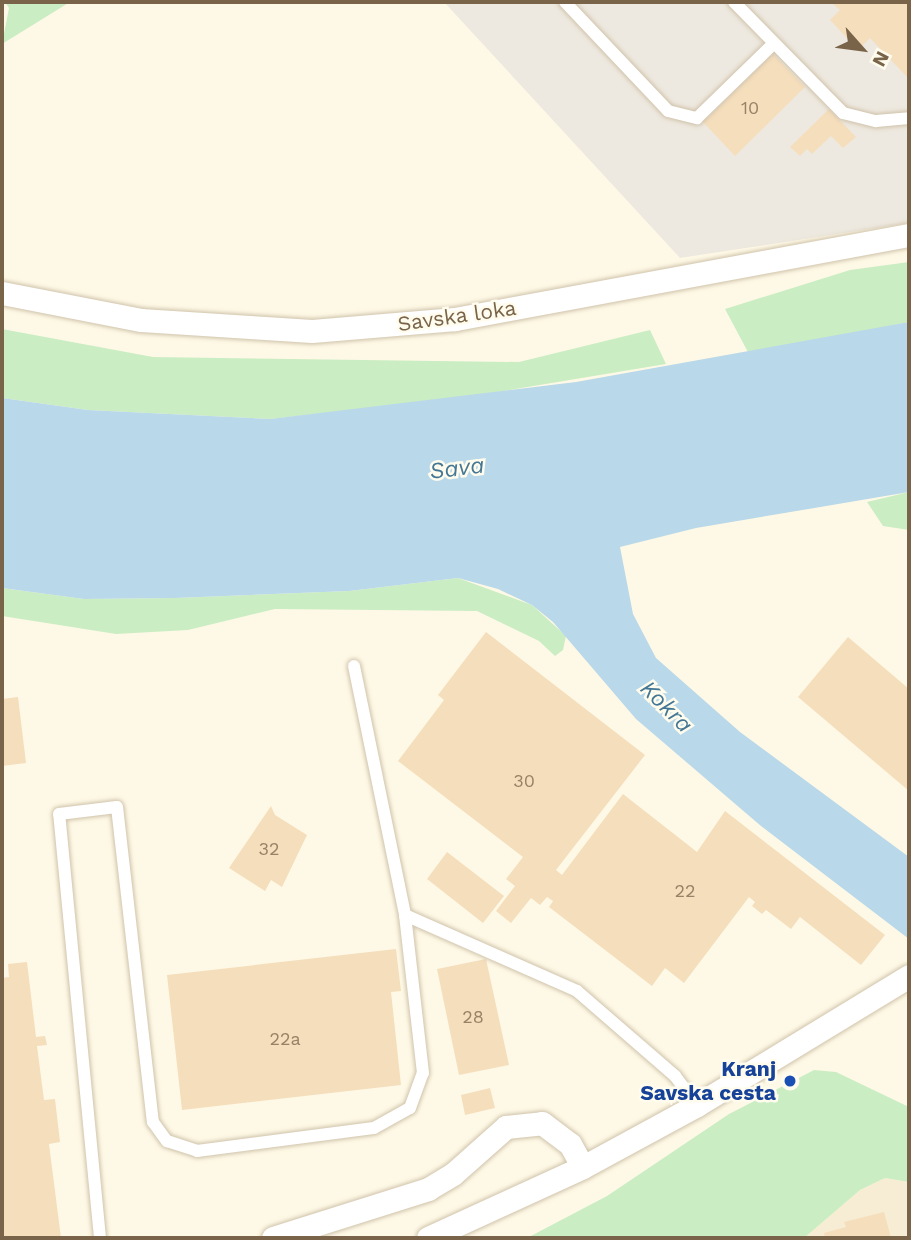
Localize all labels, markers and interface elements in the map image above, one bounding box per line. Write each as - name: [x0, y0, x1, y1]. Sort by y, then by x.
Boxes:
- north arrow: [827, 14, 897, 84]
- text: N: [868, 47, 894, 71]
- house number: 10: [741, 97, 759, 119]
- street label: Savska loka: [396, 295, 518, 337]
- water label: Sava: [428, 452, 486, 486]
- water label: Kokra: [634, 675, 698, 739]
- house number: 30: [513, 770, 535, 792]
- house number: 32: [259, 838, 279, 860]
- house number: 22: [675, 880, 695, 902]
- house number: 28: [462, 1006, 484, 1028]
- house number: 22a: [269, 1028, 301, 1050]
- place label: Kranj Savska cesta: [640, 1056, 776, 1106]
- marker: Kranj Savska cesta: [782, 1073, 798, 1089]

